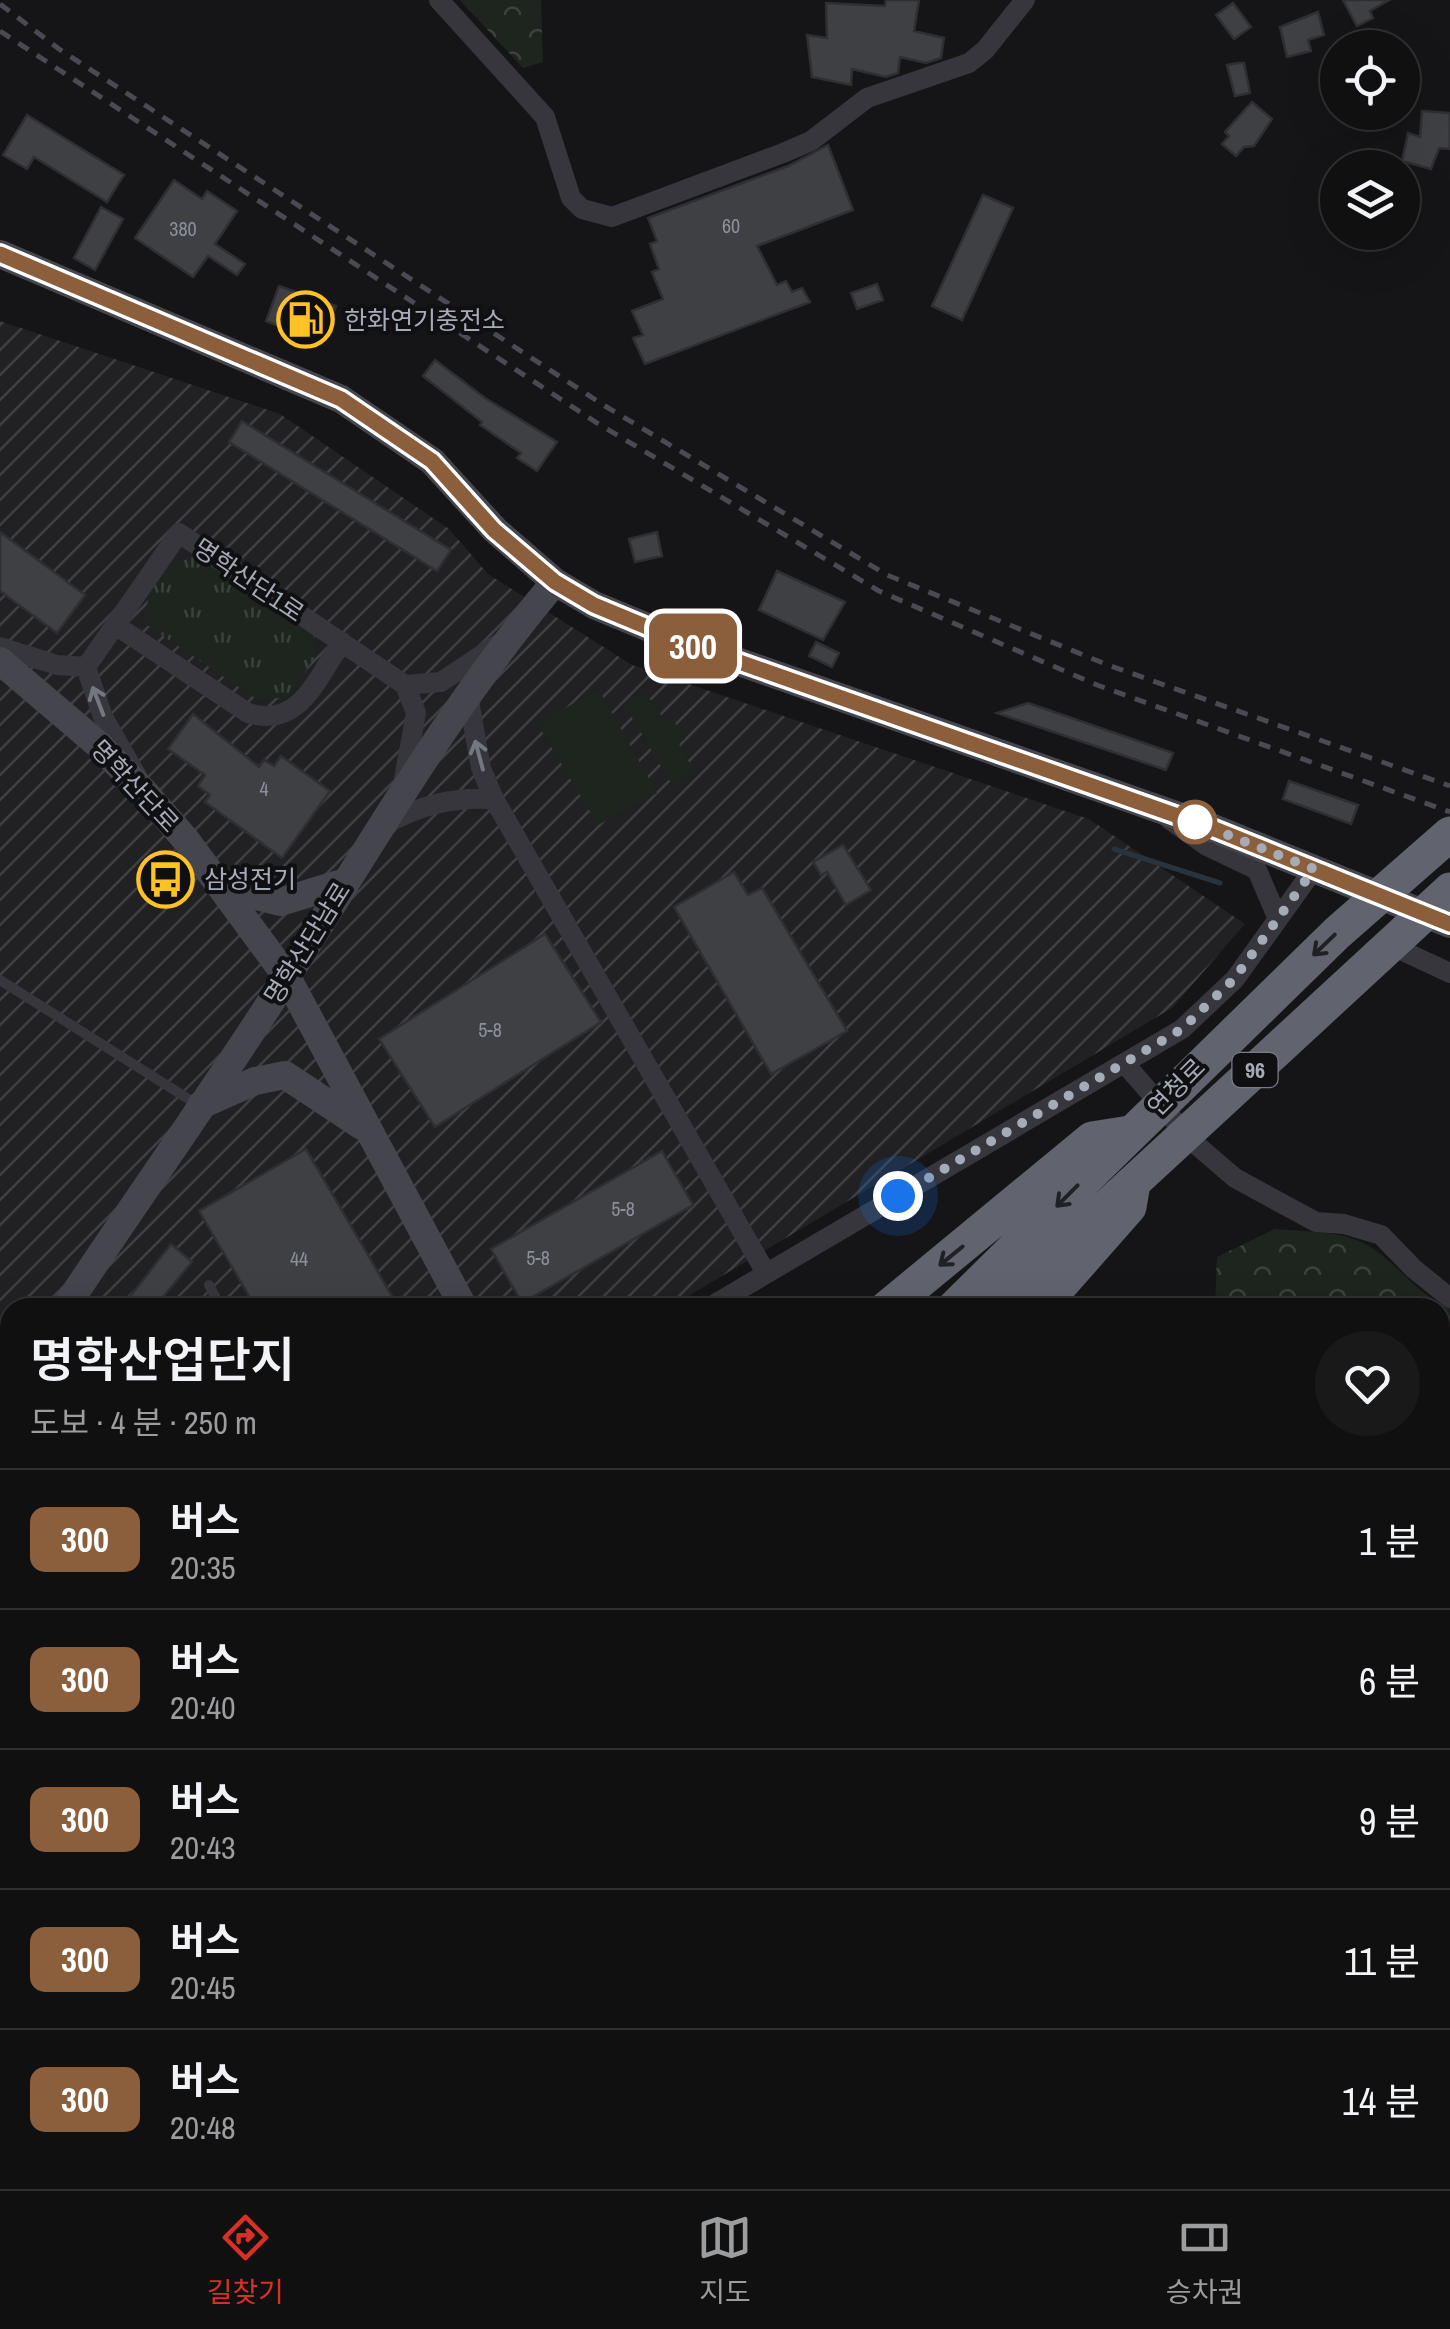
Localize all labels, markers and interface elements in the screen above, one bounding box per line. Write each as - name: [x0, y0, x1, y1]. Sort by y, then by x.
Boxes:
- map controls: [1320, 30, 1420, 250]
- button: locate: [1320, 30, 1420, 130]
- button: layers: [1320, 150, 1420, 250]
- house number: 60: [722, 212, 740, 239]
- house number: 380: [169, 215, 197, 242]
- fuel station icon: 한화연기충전소: [275, 290, 335, 350]
- place label: 한화연기충전소: [344, 303, 505, 337]
- street label: 명학산단1로: [187, 531, 311, 629]
- line badge: 300: [636, 614, 750, 678]
- text: 300: [669, 623, 717, 670]
- one-way arrow: [87, 686, 105, 717]
- street label: 명학산단로: [83, 732, 187, 840]
- one-way arrow: [468, 740, 487, 771]
- house number: 4: [259, 775, 269, 802]
- unlabelled marker: [1174, 801, 1216, 843]
- bus stop icon: 삼성전기: [135, 849, 195, 909]
- place label: 삼성전기: [204, 862, 296, 896]
- street label: 명학산단남로: [256, 875, 358, 1011]
- one-way arrow: [1312, 933, 1337, 956]
- house number: 5-8: [478, 1016, 502, 1043]
- street label: 연청로: [1140, 1051, 1212, 1123]
- road number: 96: [1232, 1053, 1278, 1087]
- your location: [873, 1171, 923, 1221]
- one-way arrow: [1055, 1184, 1079, 1208]
- house number: 5-8: [611, 1195, 635, 1222]
- house number: 5-8: [526, 1244, 550, 1271]
- house number: 44: [290, 1245, 308, 1272]
- one-way arrow: [938, 1245, 964, 1267]
- text: 명학산업단지: [30, 1327, 295, 1392]
- button: heart: [1315, 1331, 1420, 1436]
- text: 도보 · 4 분 · 250 m: [30, 1401, 257, 1444]
- text: 버스: [170, 1495, 240, 1546]
- text: 300: [61, 1516, 109, 1563]
- text: 1 분: [1359, 1516, 1420, 1567]
- text: 20:35: [170, 1546, 236, 1589]
- text: 버스: [170, 1635, 240, 1686]
- text: 300: [61, 1656, 109, 1703]
- text: 6 분: [1359, 1656, 1420, 1707]
- text: 20:40: [170, 1686, 236, 1729]
- text: 버스: [170, 1775, 240, 1826]
- text: 300: [61, 1796, 109, 1843]
- text: 9 분: [1359, 1796, 1420, 1847]
- text: 20:43: [170, 1826, 236, 1869]
- text: 버스: [170, 1915, 240, 1966]
- text: 300: [61, 1936, 109, 1983]
- text: 11 분: [1344, 1936, 1420, 1987]
- text: 20:45: [170, 1966, 236, 2009]
- text: 버스: [170, 2055, 240, 2106]
- text: 300: [61, 2076, 109, 2123]
- text: 14 분: [1342, 2076, 1420, 2127]
- text: 20:48: [170, 2106, 236, 2149]
- tab: 길찾기: [207, 2210, 284, 2311]
- tab: 지도: [697, 2210, 752, 2311]
- tab: 승차권: [1166, 2210, 1243, 2311]

